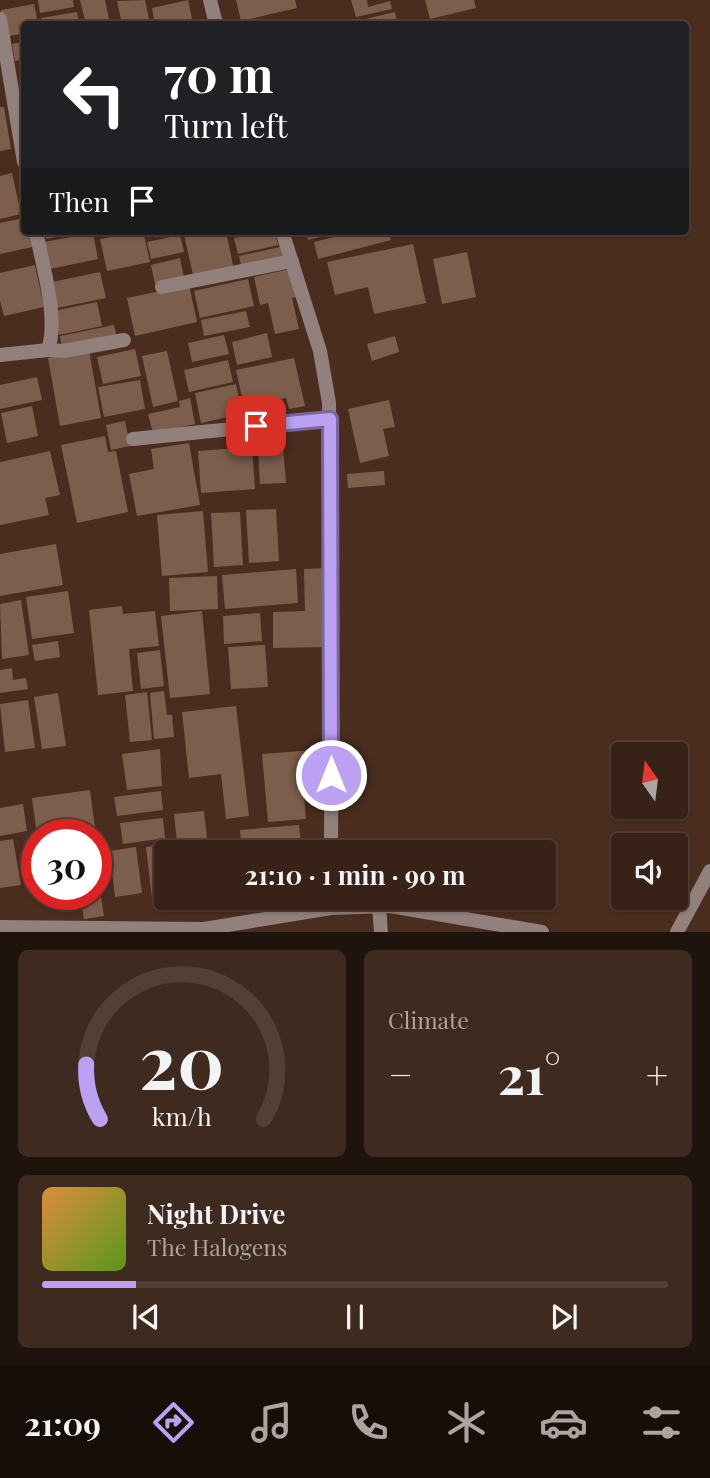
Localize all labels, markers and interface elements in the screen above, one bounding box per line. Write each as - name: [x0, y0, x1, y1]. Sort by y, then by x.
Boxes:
- text: 70 m: [164, 40, 274, 105]
- icon: left: [49, 49, 140, 140]
- text: Turn left: [164, 103, 288, 146]
- icon: arrive: [123, 182, 161, 220]
- text: Then: [49, 184, 109, 219]
- pin: [226, 396, 286, 456]
- icon: arrive: [237, 407, 275, 445]
- position arrow: [294, 738, 368, 812]
- north arrow: [611, 742, 688, 819]
- map controls: [611, 742, 688, 910]
- speed limit sign: 30: [21, 819, 112, 910]
- button: sound: [611, 833, 688, 910]
- text: 21:10 · 1 min · 90 m: [245, 857, 465, 892]
- text: Climate: [388, 1004, 469, 1035]
- text: 20: [139, 1011, 225, 1108]
- text: 21°: [498, 1039, 561, 1108]
- text: −: [388, 1048, 413, 1099]
- text: +: [646, 1048, 668, 1099]
- text: km/h: [152, 1099, 212, 1132]
- text: Night Drive: [147, 1196, 285, 1231]
- text: The Halogens: [147, 1231, 287, 1262]
- icon: previous: [127, 1298, 165, 1336]
- icon: pause: [336, 1298, 374, 1336]
- icon: next: [545, 1298, 583, 1336]
- icon: directions: [149, 1398, 198, 1447]
- icon: music: [247, 1398, 296, 1447]
- icon: phone: [344, 1398, 393, 1447]
- icon: climate: [442, 1398, 491, 1447]
- icon: car: [539, 1398, 588, 1447]
- icon: filters: [637, 1398, 686, 1447]
- text: 21:09: [24, 1401, 101, 1444]

